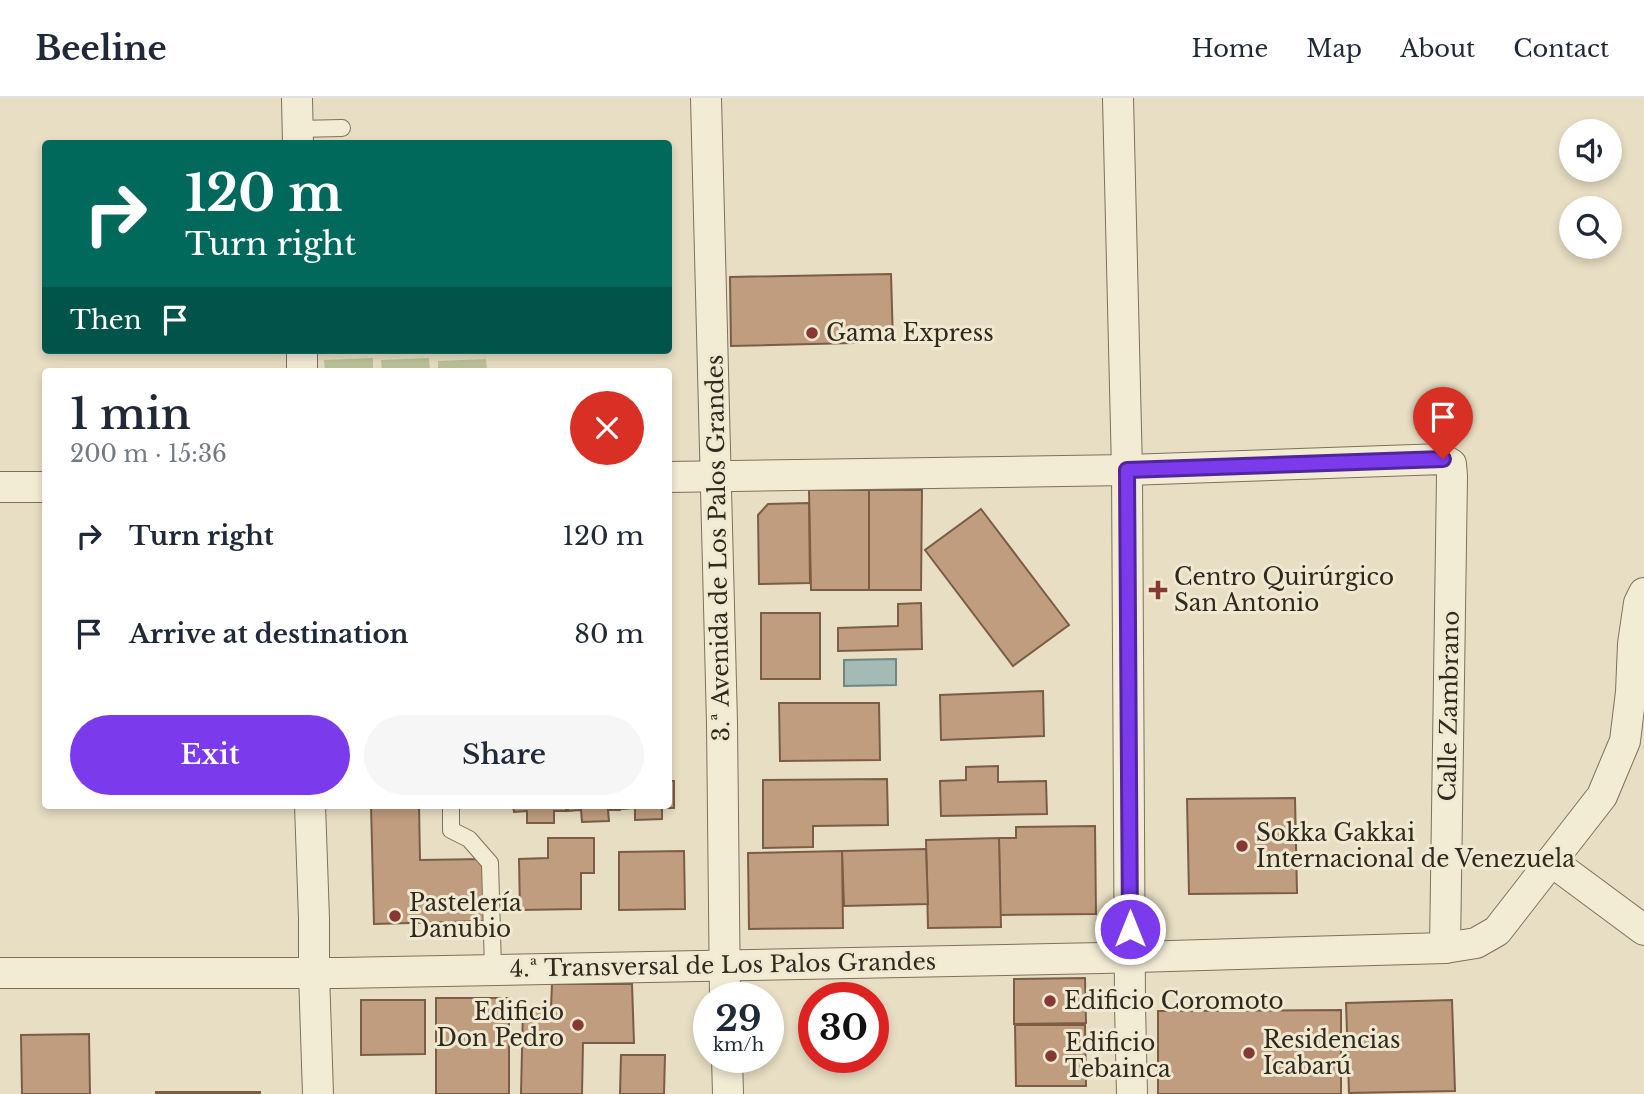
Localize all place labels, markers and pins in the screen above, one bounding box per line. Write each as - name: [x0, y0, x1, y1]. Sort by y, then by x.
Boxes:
- place label: Gama Express: [826, 319, 994, 347]
- marker: Gama Express: [804, 325, 820, 341]
- pin: [1413, 387, 1473, 459]
- place label: Centro Quirúrgico San Antonio: [1174, 563, 1394, 617]
- marker: Centro Quirúrgico San Antonio: [1148, 580, 1168, 600]
- place label: Sokka Gakkai Internacional de Venezuela: [1256, 819, 1575, 873]
- marker: Sokka Gakkai Internacional de Venezuela: [1234, 838, 1250, 854]
- place label: Pastelería Danubio: [409, 889, 522, 943]
- marker: Pastelería Danubio: [387, 908, 403, 924]
- place label: Edificio Coromoto: [1064, 987, 1284, 1015]
- marker: Edificio Coromoto: [1042, 993, 1058, 1009]
- place label: Edificio Don Pedro: [437, 998, 564, 1052]
- marker: Edificio Don Pedro: [570, 1017, 586, 1033]
- place label: Residencias Icabarú: [1263, 1026, 1400, 1080]
- place label: Edificio Tebainca: [1065, 1029, 1171, 1083]
- marker: Residencias Icabarú: [1241, 1045, 1257, 1061]
- marker: Edificio Tebainca: [1043, 1048, 1059, 1064]

